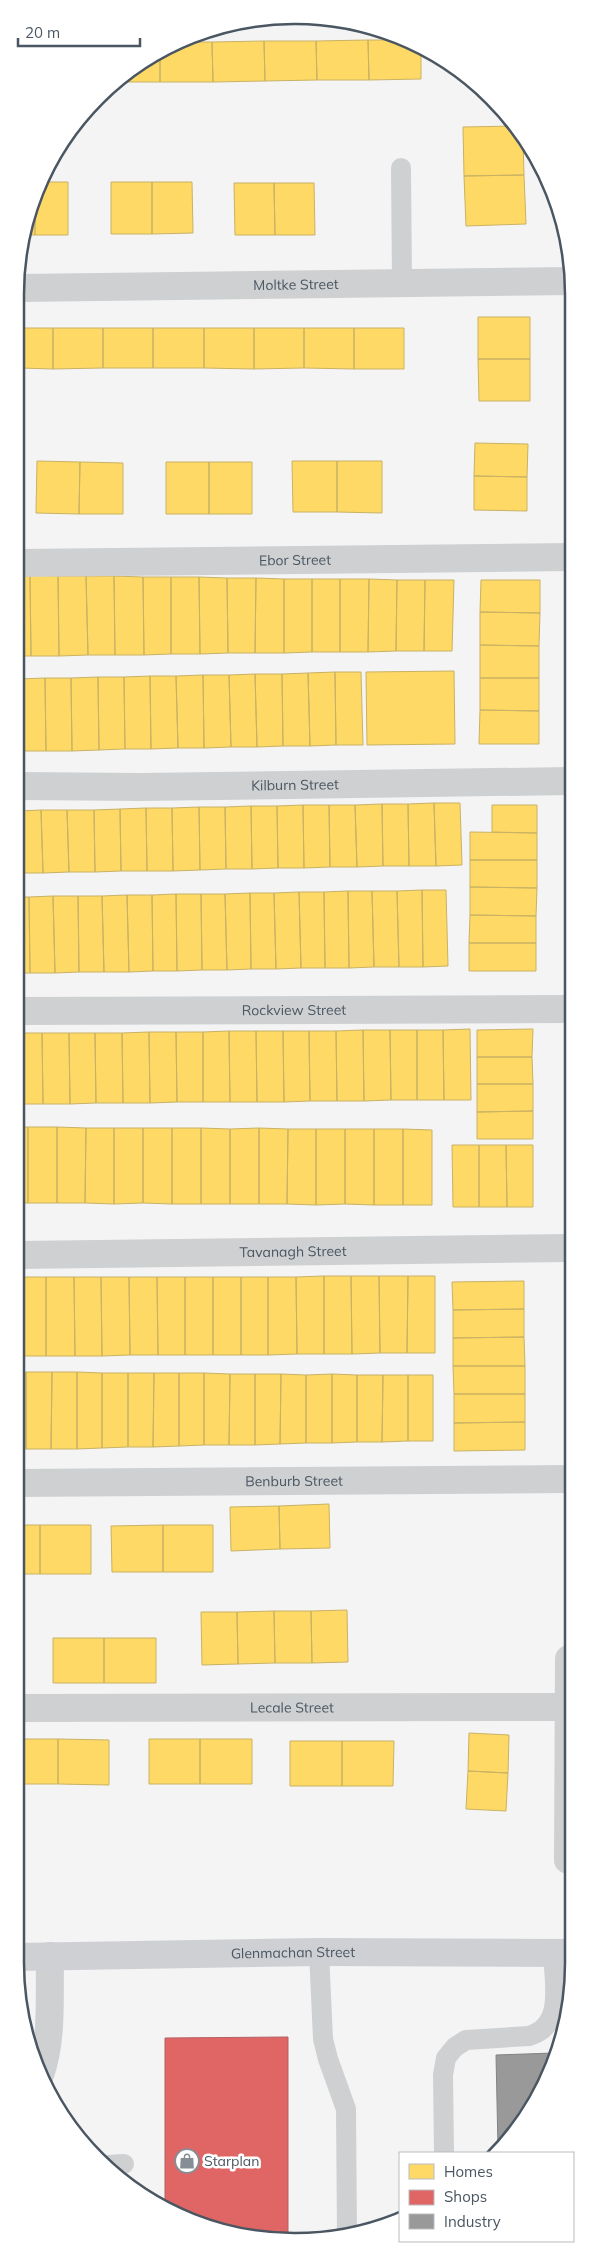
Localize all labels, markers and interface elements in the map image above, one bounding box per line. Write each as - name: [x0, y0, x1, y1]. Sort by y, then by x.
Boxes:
- scale bar: [18, 15, 140, 47]
- text: 20 m: [25, 23, 60, 42]
- street label: Moltke Street: [253, 275, 339, 294]
- street label: Ebor Street: [259, 551, 331, 569]
- street label: Kilburn Street: [251, 775, 339, 794]
- street label: Rockview Street: [242, 1001, 346, 1019]
- street label: Tavanagh Street: [239, 1242, 347, 1261]
- street label: Benburb Street: [245, 1472, 343, 1490]
- street label: Lecale Street: [250, 1698, 334, 1717]
- street label: Glenmachan Street: [231, 1943, 355, 1962]
- shop icon: Starplan: [174, 2148, 200, 2174]
- place label: Starplan: [204, 2152, 259, 2170]
- legend: [399, 2152, 574, 2242]
- text: Homes: [444, 2162, 493, 2181]
- text: Shops: [444, 2187, 487, 2206]
- text: Industry: [444, 2212, 501, 2231]

